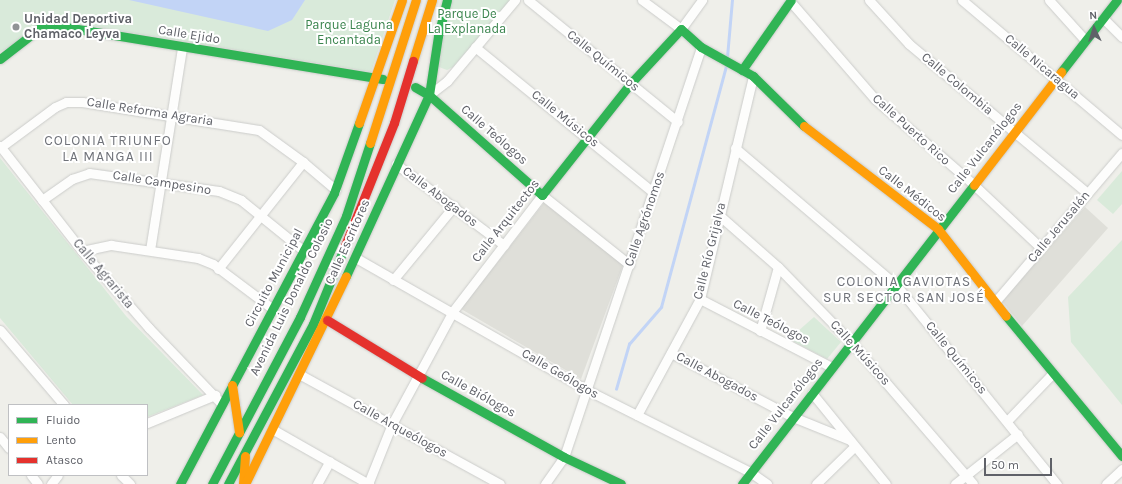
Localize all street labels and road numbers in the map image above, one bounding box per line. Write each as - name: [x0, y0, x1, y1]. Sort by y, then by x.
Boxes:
- street label: Calle Ejido: [157, 22, 221, 48]
- street label: Calle Químicos: [563, 27, 643, 95]
- street label: Calle Nicaragua: [1001, 31, 1083, 103]
- street label: Calle Colombia: [918, 49, 996, 119]
- street label: Calle Músicos: [528, 87, 602, 151]
- street label: Calle Puerto Rico: [869, 91, 953, 169]
- street label: Calle Reforma Agraria: [86, 94, 214, 130]
- street label: Calle Vulcanólogos: [944, 99, 1026, 197]
- street label: Calle Teólogos: [457, 102, 531, 168]
- street label: Calle Médicos: [875, 163, 949, 225]
- street label: Calle Abogados: [399, 164, 481, 230]
- street label: Calle Campesino: [112, 168, 212, 198]
- street label: Calle Agrónomos: [621, 169, 669, 269]
- street label: Calle Arquitectos: [469, 176, 543, 266]
- street label: Calle Jerusalén: [1024, 188, 1094, 266]
- street label: Calle Escritores: [322, 197, 374, 287]
- street label: Calle Río Grijalva: [690, 201, 730, 301]
- street label: Avenida Luis Donaldo Colosio: [247, 216, 337, 378]
- street label: Circuito Municipal: [241, 226, 307, 330]
- street label: Calle Agrarista: [69, 236, 137, 312]
- street label: Calle Teólogos: [730, 296, 812, 348]
- street label: Calle Músicos: [827, 317, 893, 389]
- street label: Calle Químicos: [922, 318, 990, 398]
- street label: Calle Geólogos: [519, 346, 601, 402]
- street label: Calle Abogados: [673, 349, 761, 405]
- street label: Calle Vulcanólogos: [745, 355, 827, 453]
- street label: Calle Biólogos: [438, 367, 518, 421]
- street label: Calle Arqueólogos: [350, 397, 450, 461]

